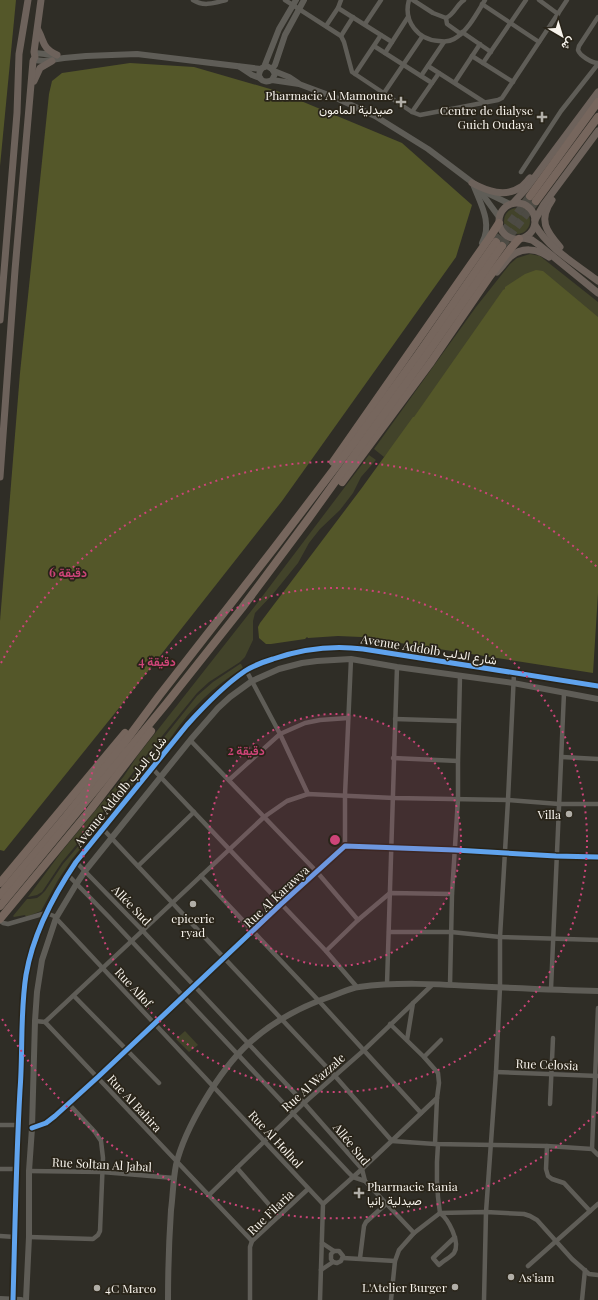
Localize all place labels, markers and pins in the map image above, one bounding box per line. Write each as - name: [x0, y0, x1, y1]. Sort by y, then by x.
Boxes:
- place label: Pharmacie Al Mamoune صيدلية المامون: [265, 87, 393, 118]
- marker: Pharmacie Al Mamoune صيدلية المامون: [396, 97, 406, 107]
- place label: Centre de dialyse Guich Oudaya: [440, 102, 533, 132]
- marker: Centre de dialyse Guich Oudaya: [536, 111, 548, 123]
- place label: Villa: [536, 806, 561, 822]
- marker: Villa: [564, 809, 574, 819]
- centre of rings: [328, 833, 342, 847]
- marker: epicerie ryad: [188, 899, 198, 909]
- place label: epicerie ryad: [171, 910, 215, 940]
- place label: Pharmacie Rania صيدلية رانيا: [367, 1178, 458, 1209]
- marker: Pharmacie Rania صيدلية رانيا: [354, 1188, 364, 1198]
- place label: As'iam: [518, 1269, 555, 1285]
- marker: As'iam: [506, 1272, 516, 1282]
- place label: L'Atelier Burger: [362, 1279, 448, 1295]
- place label: 4C Marco: [105, 1280, 156, 1296]
- marker: L'Atelier Burger: [450, 1282, 460, 1292]
- marker: 4C Marco: [92, 1283, 102, 1293]

